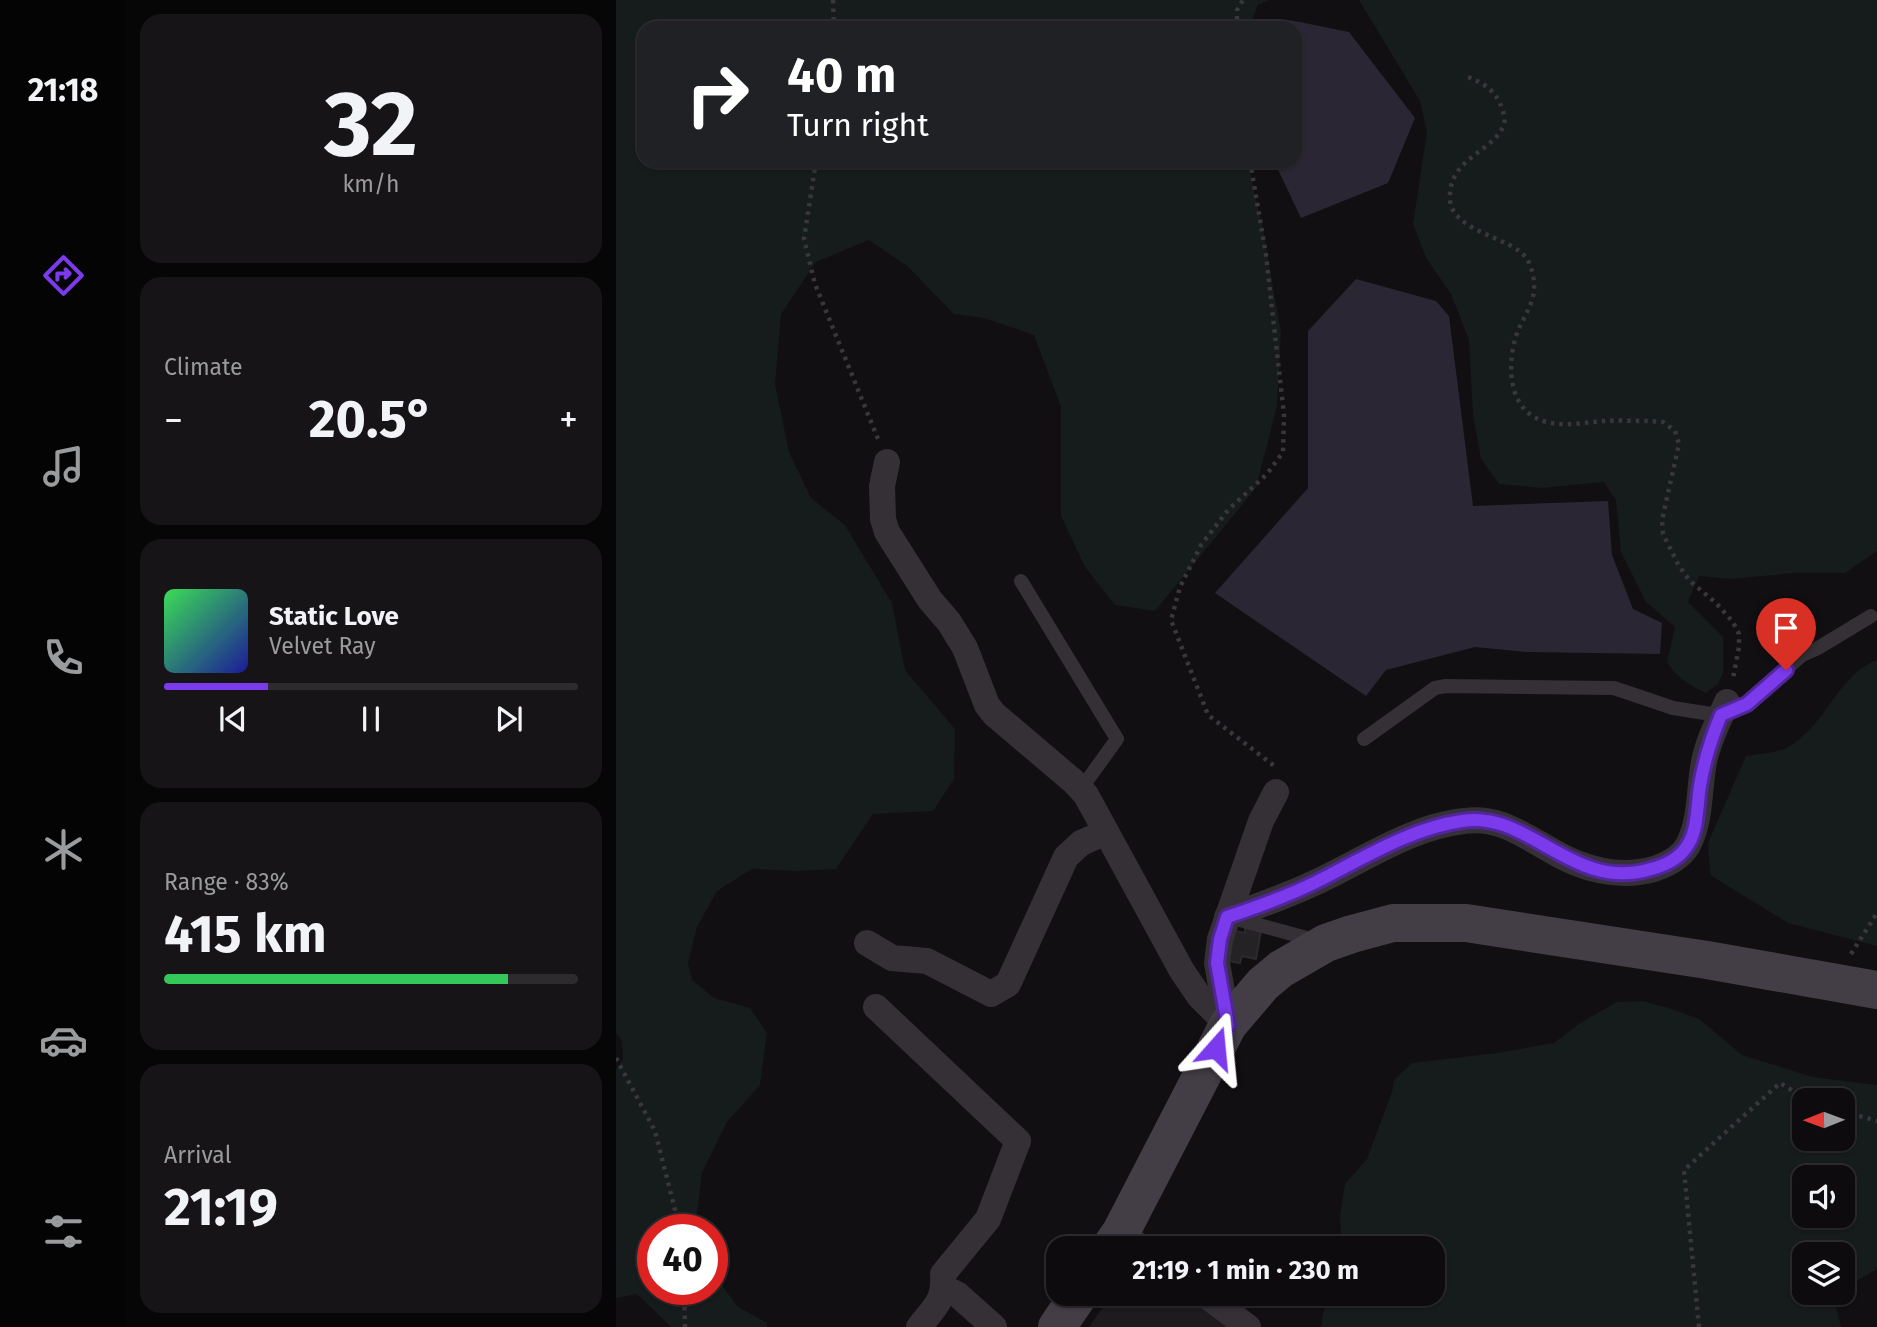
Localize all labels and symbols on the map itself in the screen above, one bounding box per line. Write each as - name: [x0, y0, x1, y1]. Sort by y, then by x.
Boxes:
- pin: [1756, 598, 1816, 670]
- position arrow: [1179, 1011, 1253, 1085]
- north arrow: [1792, 1088, 1855, 1152]
- speed limit sign: 40: [637, 1214, 728, 1305]

